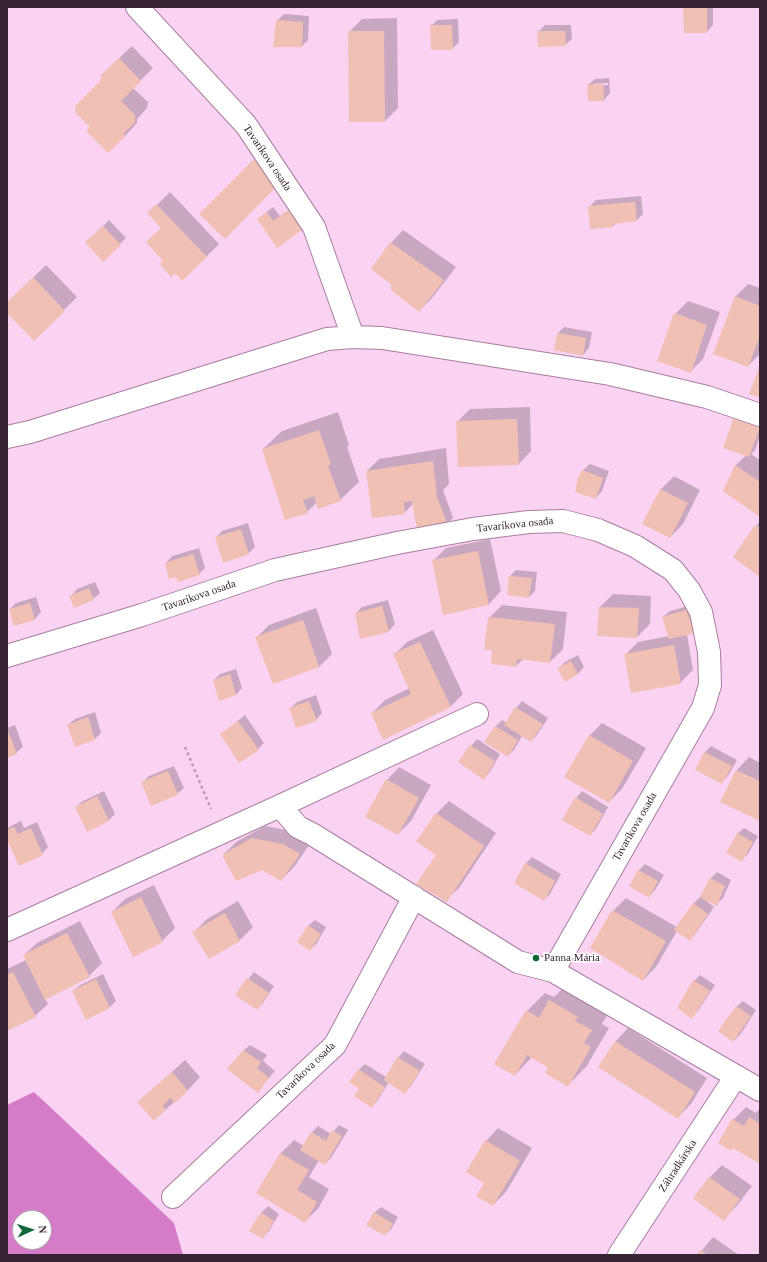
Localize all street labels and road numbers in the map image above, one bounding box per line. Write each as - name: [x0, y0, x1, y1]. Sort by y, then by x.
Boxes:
- street label: Tavaríkova osada: [240, 122, 294, 194]
- street label: Tavaríkova osada: [476, 514, 554, 536]
- street label: Tavaríkova osada: [160, 577, 238, 615]
- street label: Tavaríkova osada: [610, 790, 660, 864]
- street label: Tavaríkova osada: [274, 1039, 338, 1103]
- street label: Záhradkárska: [656, 1137, 700, 1195]

